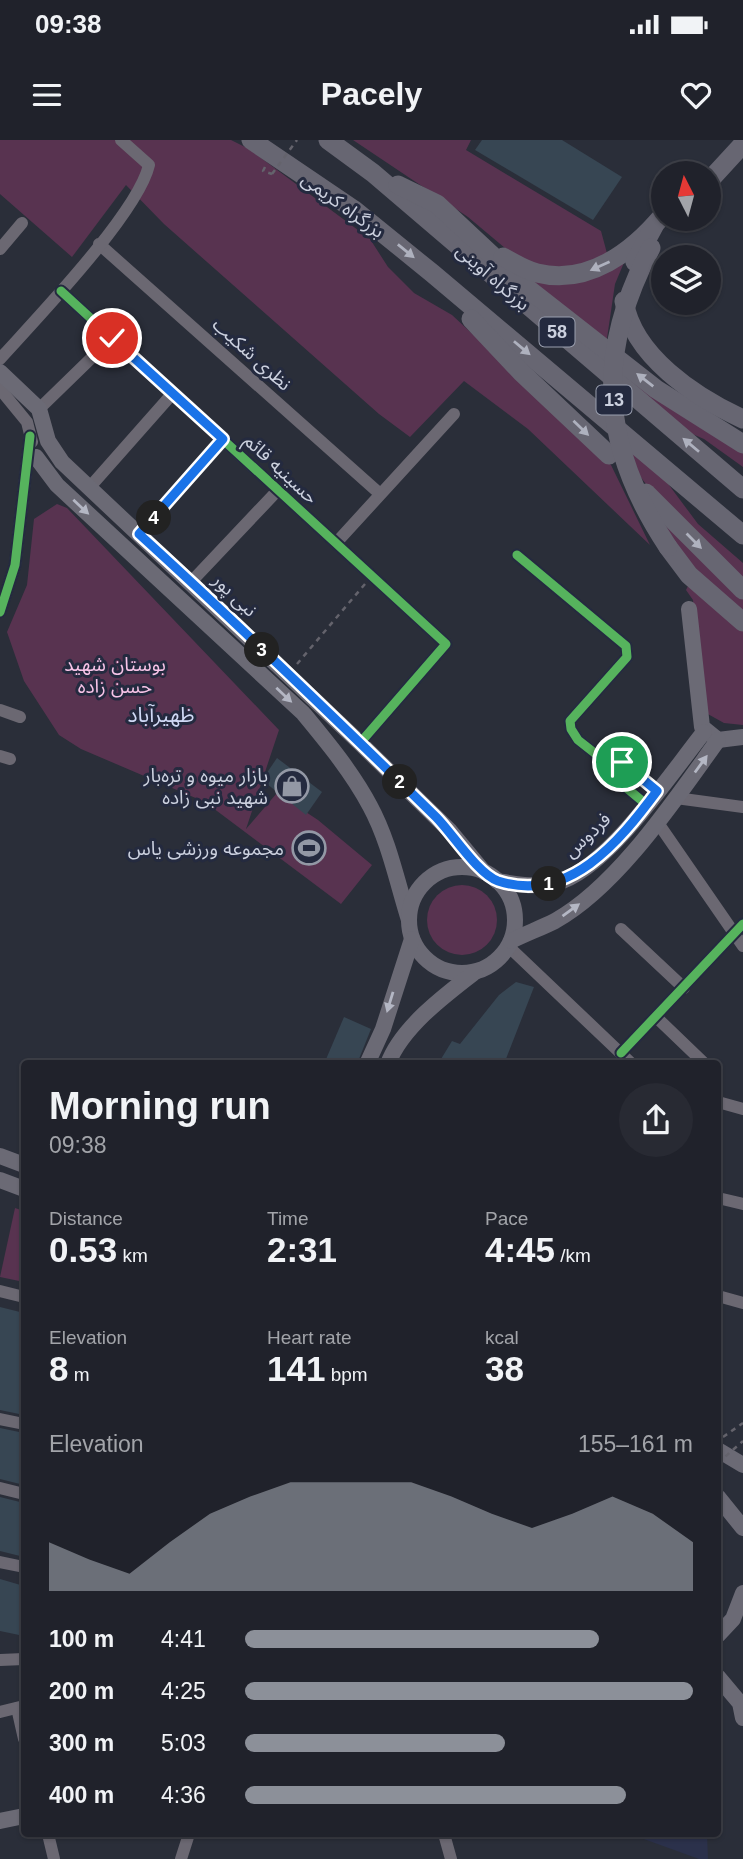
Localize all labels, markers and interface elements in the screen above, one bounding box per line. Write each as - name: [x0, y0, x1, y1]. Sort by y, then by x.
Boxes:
- text: 09:38: [35, 9, 102, 39]
- icon: menu: [28, 76, 66, 114]
- text: Pacely: [321, 76, 422, 112]
- icon: heart: [677, 76, 715, 114]
- north arrow: [651, 161, 721, 231]
- map controls: [651, 161, 721, 315]
- street label: بزرگراه کریمی: [297, 168, 388, 243]
- street label: بزرگراه آوینی: [451, 239, 534, 315]
- one-way arrow: [396, 244, 414, 259]
- button: layers: [651, 245, 721, 315]
- one-way arrow: [590, 260, 610, 272]
- pin: [82, 308, 142, 368]
- street label: نظری شکیب: [208, 313, 296, 395]
- road number: 58: [540, 317, 574, 346]
- icon: check: [93, 319, 131, 357]
- one-way arrow: [513, 340, 531, 356]
- one-way arrow: [636, 373, 654, 388]
- road number: 13: [596, 386, 632, 414]
- one-way arrow: [572, 420, 589, 436]
- street label: حسینیه قائم: [237, 430, 322, 511]
- one-way arrow: [682, 437, 700, 453]
- one-way arrow: [72, 499, 89, 515]
- pin: 4: [136, 500, 172, 536]
- text: 4: [148, 507, 159, 528]
- one-way arrow: [686, 533, 703, 550]
- street label: نبی پور: [207, 569, 261, 622]
- pin: 3: [244, 632, 280, 668]
- text: 3: [256, 639, 267, 660]
- park label: بوستان شهید حسن زاده: [64, 654, 166, 698]
- one-way arrow: [275, 687, 292, 703]
- district label: ظهیرآباد: [127, 703, 195, 727]
- pin: [592, 732, 652, 792]
- icon: arrive: [603, 743, 641, 781]
- one-way arrow: [693, 755, 707, 773]
- pin: 2: [382, 764, 418, 800]
- place label: بازار میوه و تره‌بار شهید نبی زاده: [143, 765, 268, 809]
- shop icon: بازار میوه و تره‌بار شهید نبی زاده: [273, 767, 311, 805]
- text: 2: [394, 771, 405, 792]
- street label: فردوس: [559, 808, 615, 863]
- sports icon: مجموعه ورزشی یاس: [290, 829, 328, 867]
- place label: مجموعه ورزشی یاس: [128, 838, 284, 860]
- pin: 1: [532, 866, 566, 902]
- text: 1: [543, 873, 554, 894]
- one-way arrow: [562, 903, 580, 917]
- one-way arrow: [384, 992, 395, 1013]
- button: share: [619, 1083, 693, 1157]
- text: Morning run: [49, 1085, 271, 1127]
- text: 09:38: [49, 1132, 107, 1158]
- text: Distance: [49, 1208, 123, 1229]
- text: Time: [267, 1208, 309, 1229]
- text: Pace: [485, 1208, 528, 1229]
- text: 0.53: [49, 1230, 117, 1269]
- text: 2:31: [267, 1230, 337, 1269]
- text: 4:45: [485, 1230, 555, 1269]
- text: km: [117, 1245, 148, 1266]
- text: /km: [555, 1245, 591, 1266]
- text: Elevation: [49, 1327, 127, 1348]
- text: Heart rate: [267, 1327, 351, 1348]
- text: kcal: [485, 1327, 519, 1348]
- text: 8: [49, 1349, 68, 1388]
- text: 141: [267, 1349, 325, 1388]
- text: 38: [485, 1349, 524, 1388]
- text: m: [68, 1364, 90, 1385]
- text: bpm: [325, 1364, 368, 1385]
- text: Elevation: [49, 1431, 144, 1457]
- text: 155–161 m: [578, 1431, 693, 1457]
- text: 100 m: [49, 1626, 114, 1652]
- text: 4:41: [161, 1626, 206, 1652]
- text: 200 m: [49, 1678, 114, 1704]
- text: 4:25: [161, 1678, 206, 1704]
- text: 300 m: [49, 1730, 114, 1756]
- text: 5:03: [161, 1730, 206, 1756]
- text: 400 m: [49, 1782, 114, 1808]
- text: 4:36: [161, 1782, 206, 1808]

